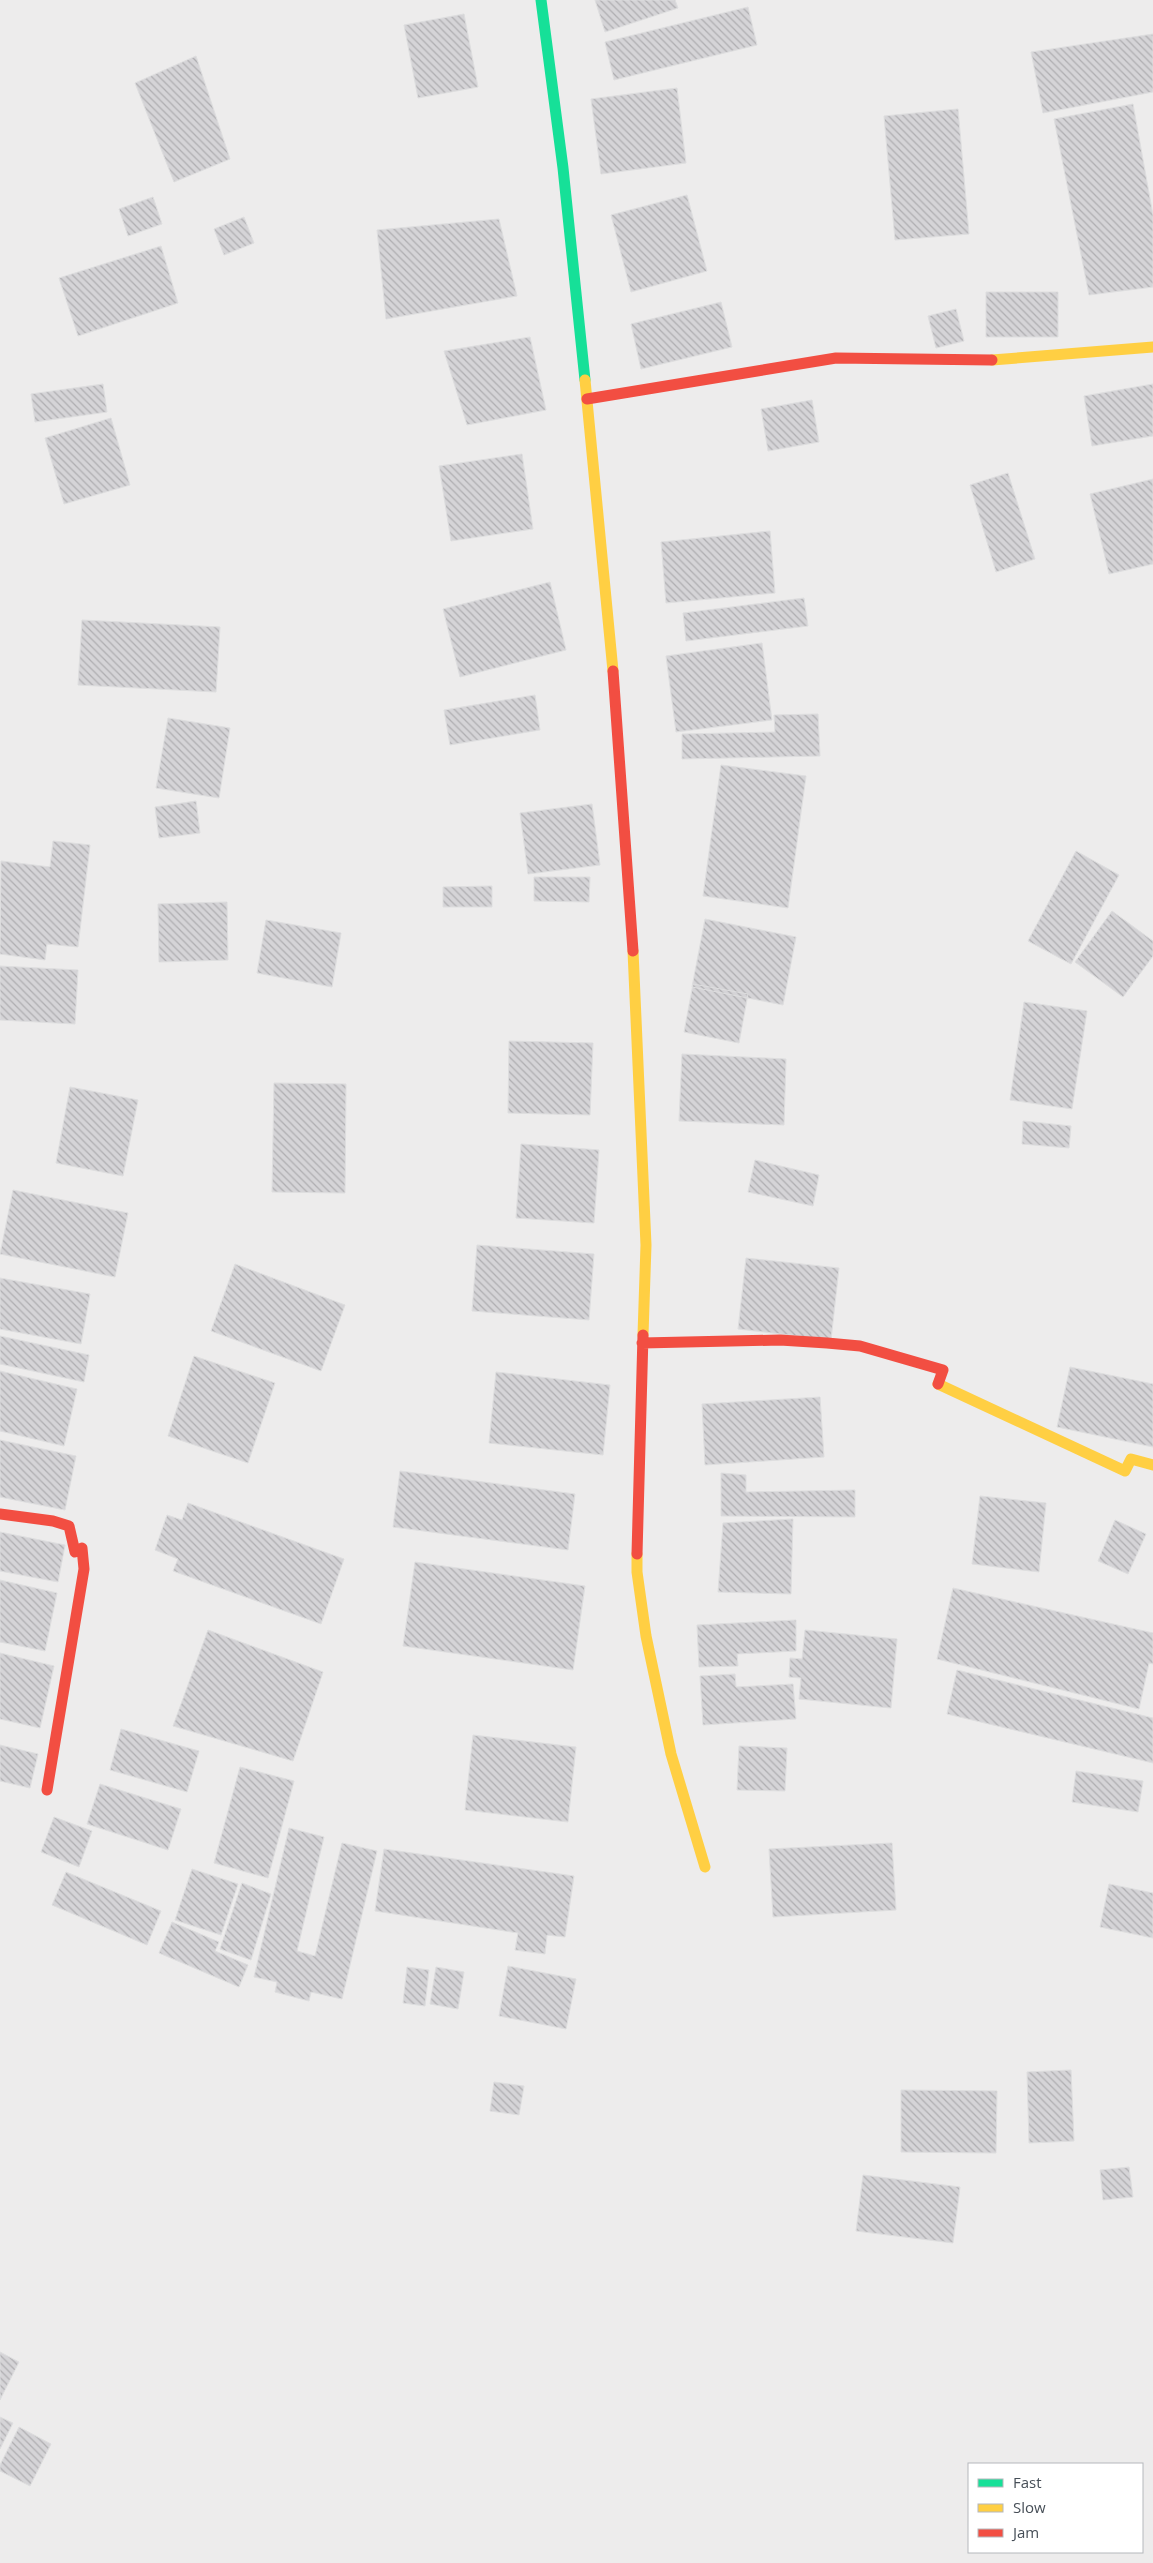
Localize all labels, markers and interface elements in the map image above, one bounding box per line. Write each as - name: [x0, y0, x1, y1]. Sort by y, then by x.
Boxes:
- legend: [968, 2463, 1143, 2553]
- text: Fast: [1013, 2472, 1042, 2492]
- text: Slow: [1013, 2497, 1046, 2517]
- text: Jam: [1011, 2522, 1039, 2542]

